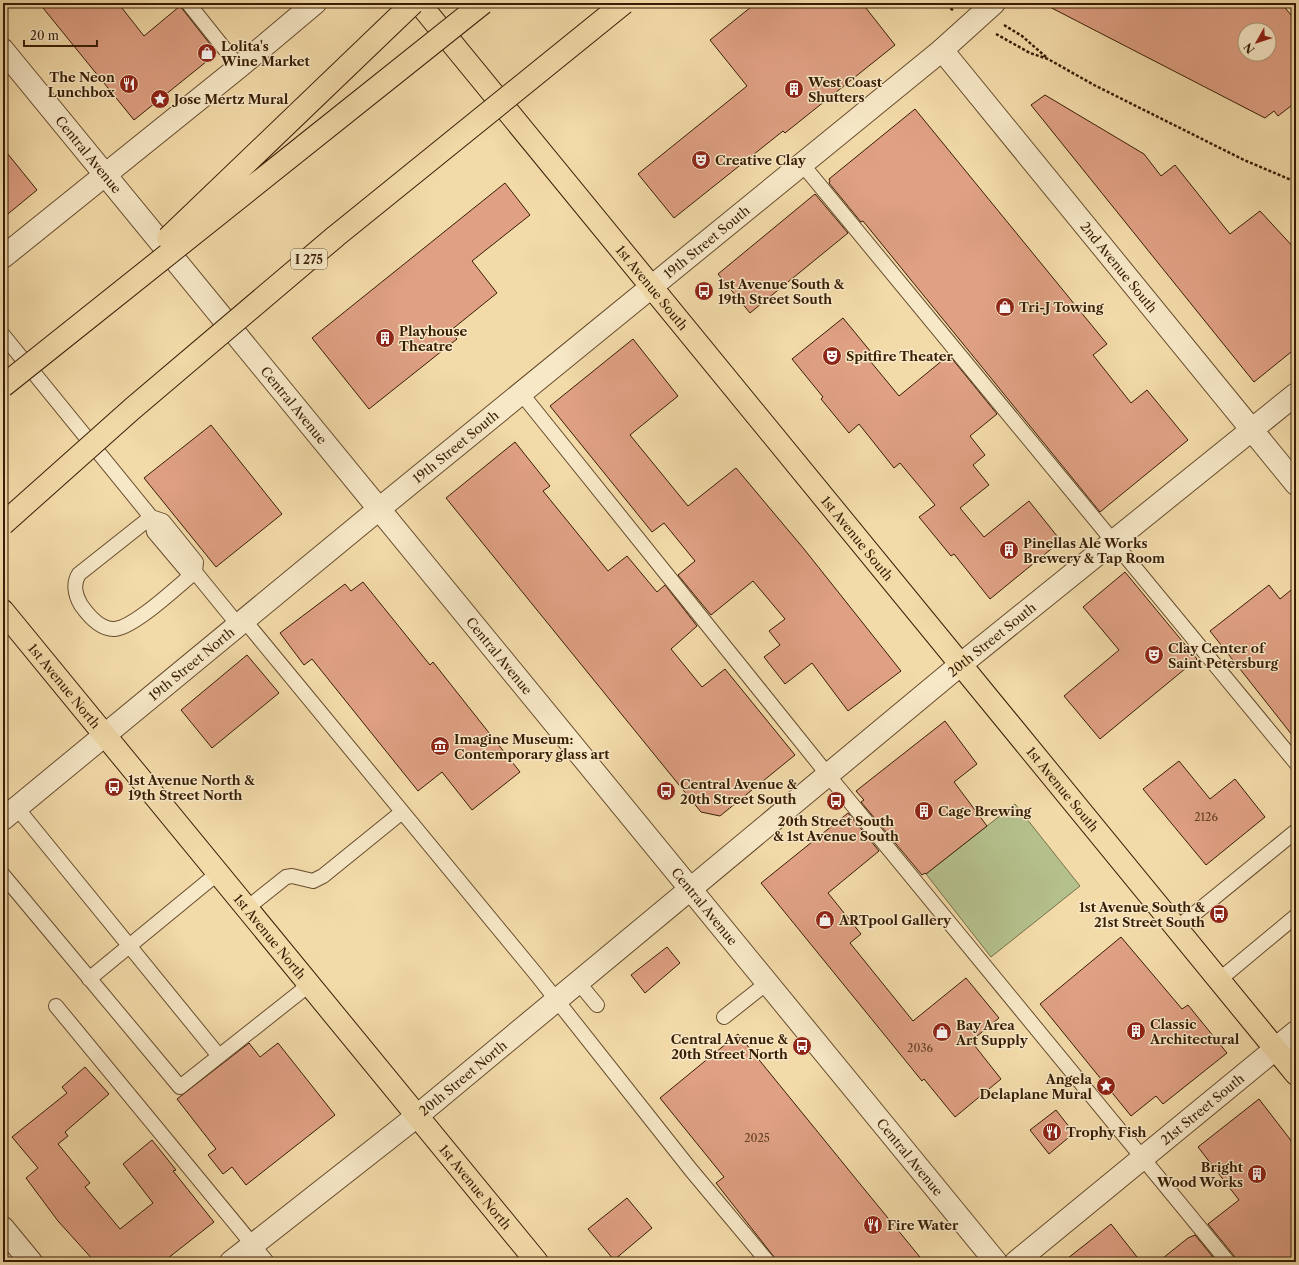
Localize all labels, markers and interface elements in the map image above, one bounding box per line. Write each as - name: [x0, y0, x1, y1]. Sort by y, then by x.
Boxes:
- scale bar: [24, 22, 97, 48]
- north arrow: [1237, 22, 1277, 62]
- text: 20 m: [30, 28, 59, 43]
- place label: Lolita's Wine Market: [220, 38, 311, 69]
- text: N: [1241, 40, 1258, 56]
- shop icon: Lolita's Wine Market: [196, 42, 218, 64]
- place label: The Neon Lunchbox: [48, 69, 116, 100]
- restaurant icon: The Neon Lunchbox: [118, 73, 140, 95]
- place label: West Coast Shutters: [807, 74, 883, 105]
- building icon: West Coast Shutters: [783, 78, 805, 100]
- place icon: Jose Mertz Mural: [149, 88, 171, 110]
- place label: Jose Mertz Mural: [172, 91, 289, 107]
- street label: Central Avenue: [52, 112, 125, 196]
- theatre icon: Creative Clay: [690, 149, 712, 171]
- place label: Creative Clay: [715, 152, 807, 168]
- street label: 19th Street South: [660, 202, 753, 282]
- street label: 2nd Avenue South: [1077, 218, 1161, 316]
- street label: 1st Avenue South: [613, 242, 692, 333]
- road number: I 275: [291, 249, 327, 269]
- place label: 1st Avenue South & 19th Street South: [718, 276, 844, 307]
- bus stop icon: 1st Avenue South & 19th Street South: [693, 280, 715, 302]
- shop icon: Tri-J Towing: [994, 296, 1016, 318]
- place label: Tri-J Towing: [1019, 299, 1104, 315]
- place label: Playhouse Theatre: [399, 323, 468, 354]
- building icon: Playhouse Theatre: [374, 327, 396, 349]
- theatre icon: Spitfire Theater: [821, 345, 843, 367]
- place label: Spitfire Theater: [846, 348, 954, 364]
- street label: Central Avenue: [257, 363, 330, 447]
- street label: 19th Street South: [409, 407, 502, 486]
- street label: 1st Avenue South: [818, 493, 897, 584]
- place label: Pinellas Ale Works Brewery & Tap Room: [1023, 535, 1165, 566]
- building icon: Pinellas Ale Works Brewery & Tap Room: [998, 539, 1020, 561]
- street label: 20th Street South: [944, 599, 1039, 680]
- street label: Central Avenue: [463, 614, 536, 698]
- street label: 19th Street North: [145, 624, 237, 704]
- street label: 1st Avenue North: [25, 640, 104, 732]
- place label: Clay Center of Saint Petersburg: [1168, 640, 1279, 671]
- theatre icon: Clay Center of Saint Petersburg: [1143, 644, 1165, 666]
- place label: Imagine Museum: Contemporary glass art: [454, 731, 610, 762]
- museum icon: Imagine Museum: Contemporary glass art: [429, 735, 451, 757]
- street label: 1st Avenue South: [1023, 743, 1102, 835]
- place label: 1st Avenue North & 19th Street North: [128, 772, 255, 803]
- bus stop icon: 1st Avenue North & 19th Street North: [103, 776, 125, 798]
- place label: Central Avenue & 20th Street South: [680, 776, 798, 807]
- bus stop icon: Central Avenue & 20th Street South: [655, 780, 677, 802]
- bus stop icon: 20th Street South & 1st Avenue South: [825, 790, 847, 812]
- building icon: Cage Brewing: [913, 800, 935, 822]
- place label: Cage Brewing: [938, 803, 1032, 819]
- house number: 2126: [1194, 810, 1218, 824]
- place label: 20th Street South & 1st Avenue South: [773, 813, 899, 844]
- street label: Central Avenue: [668, 864, 741, 948]
- street label: 1st Avenue North: [231, 891, 309, 982]
- place label: 1st Avenue South & 21st Street South: [1079, 899, 1205, 930]
- bus stop icon: 1st Avenue South & 21st Street South: [1208, 903, 1230, 925]
- shop icon: ARTpool Gallery: [814, 909, 836, 931]
- place label: ARTpool Gallery: [838, 912, 952, 928]
- place label: Classic Architectural: [1149, 1016, 1240, 1047]
- place label: Bay Area Art Supply: [955, 1017, 1029, 1048]
- building icon: Classic Architectural: [1125, 1020, 1147, 1042]
- shop icon: Bay Area Art Supply: [931, 1021, 953, 1043]
- place label: Central Avenue & 20th Street North: [671, 1031, 788, 1062]
- bus stop icon: Central Avenue & 20th Street North: [791, 1035, 813, 1057]
- street label: 20th Street North: [416, 1037, 510, 1119]
- house number: 2036: [907, 1041, 933, 1055]
- street label: 21st Street South: [1157, 1070, 1247, 1148]
- place label: Angela Delaplane Mural: [980, 1071, 1092, 1102]
- place icon: Angela Delaplane Mural: [1095, 1075, 1117, 1097]
- street label: Central Avenue: [873, 1115, 946, 1199]
- restaurant icon: Trophy Fish: [1041, 1121, 1063, 1143]
- place label: Trophy Fish: [1066, 1124, 1146, 1140]
- house number: 2025: [744, 1131, 770, 1145]
- street label: 1st Avenue North: [436, 1141, 515, 1233]
- place label: Bright Wood Works: [1156, 1159, 1244, 1190]
- building icon: Bright Wood Works: [1246, 1163, 1268, 1185]
- restaurant icon: Fire Water: [862, 1214, 884, 1236]
- place label: Fire Water: [887, 1217, 959, 1233]

